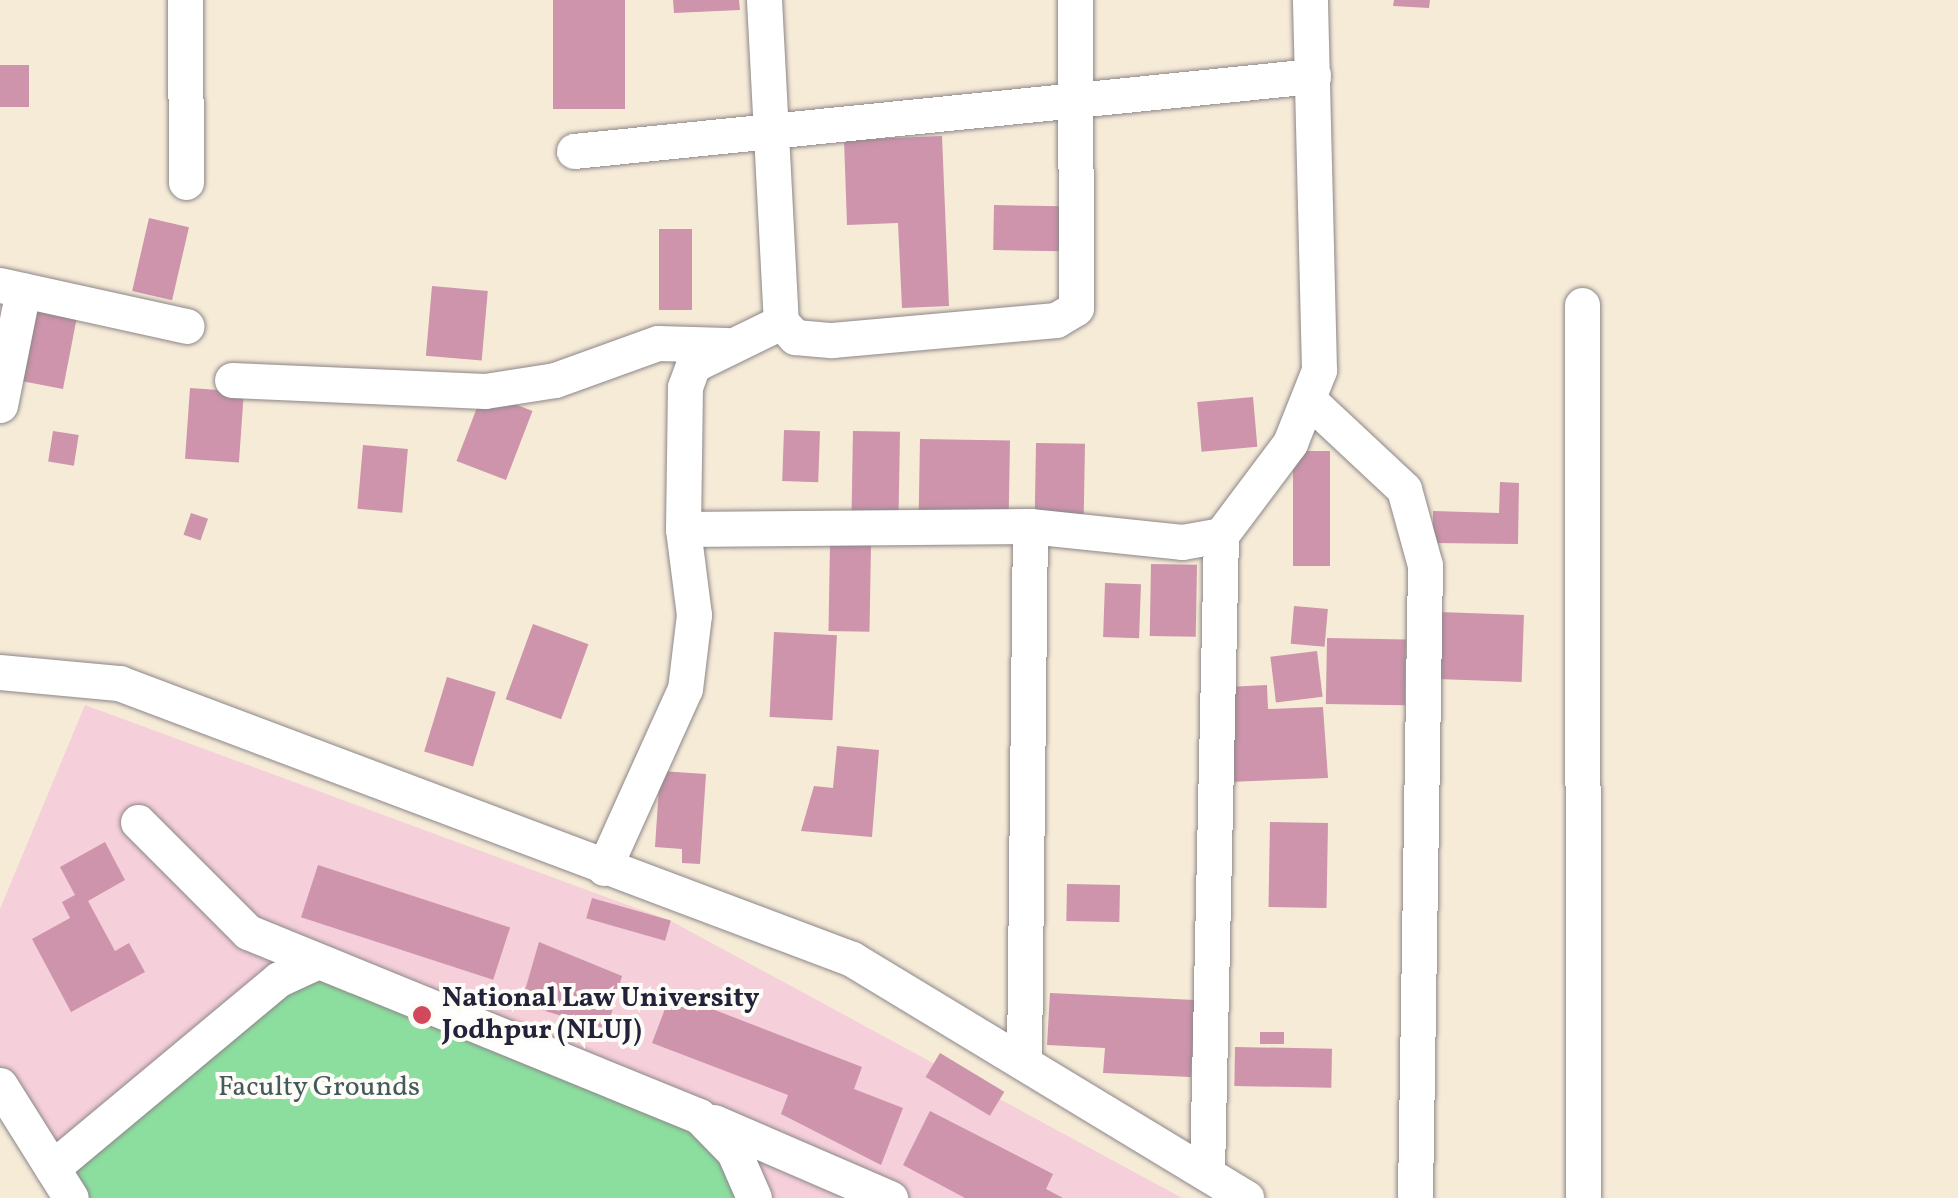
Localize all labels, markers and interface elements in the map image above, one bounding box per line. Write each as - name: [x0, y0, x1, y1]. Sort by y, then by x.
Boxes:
- place label: National Law University Jodhpur (NLUJ): [442, 982, 760, 1048]
- marker: National Law University Jodhpur (NLUJ): [411, 1004, 433, 1026]
- park label: Faculty Grounds: [218, 1071, 420, 1105]

